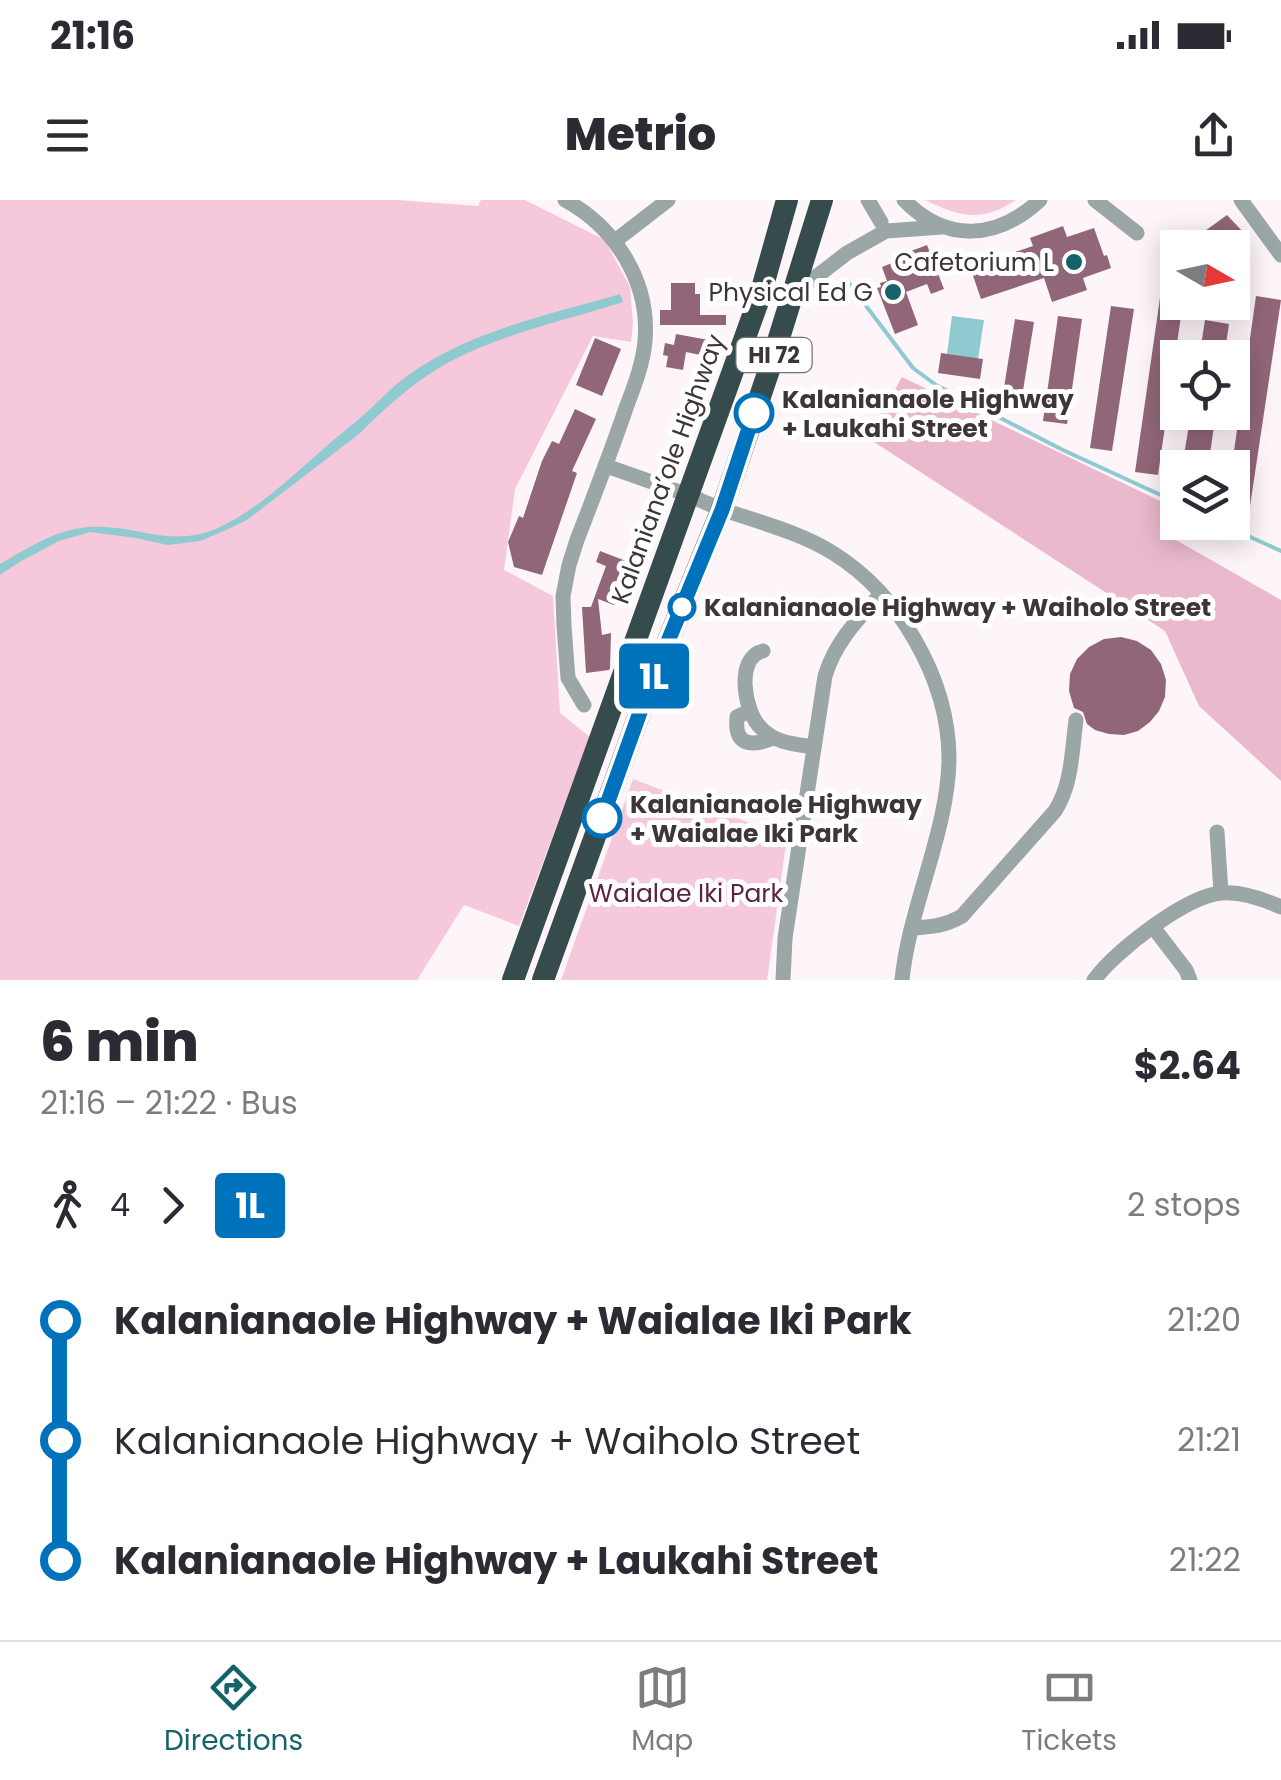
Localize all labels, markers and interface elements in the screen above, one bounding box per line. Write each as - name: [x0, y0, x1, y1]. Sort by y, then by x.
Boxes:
- text: 21:16: [50, 9, 135, 62]
- text: Metrio: [565, 103, 716, 166]
- icon: menu: [40, 108, 95, 163]
- icon: share: [1186, 108, 1241, 163]
- north arrow: [1160, 230, 1250, 320]
- map controls: [1160, 230, 1250, 540]
- place label: Cafetorium L: [894, 245, 1054, 280]
- marker: Cafetorium L: [1063, 251, 1085, 273]
- place label: Physical Ed G: [708, 275, 873, 310]
- marker: Physical Ed G: [882, 281, 904, 303]
- street label: Kalaniana’ole Highway: [603, 329, 733, 609]
- road number: HI 72: [736, 338, 812, 372]
- button: locate: [1160, 340, 1250, 430]
- place label: Kalanianaole Highway + Laukahi Street: [782, 382, 1074, 446]
- marker: Kalanianaole Highway + Laukahi Street: [735, 394, 773, 432]
- button: layers: [1160, 450, 1250, 540]
- place label: Kalanianaole Highway + Waiholo Street: [704, 590, 1211, 625]
- marker: Kalanianaole Highway + Waiholo Street: [669, 594, 695, 620]
- line badge: 1L: [609, 644, 699, 708]
- text: 1L: [639, 652, 669, 701]
- place label: Kalanianaole Highway + Waialae Iki Park: [630, 787, 922, 851]
- marker: Kalanianaole Highway + Waialae Iki Park: [583, 799, 621, 837]
- park label: Waialae Iki Park: [588, 876, 784, 911]
- text: 6 min: [40, 1003, 199, 1080]
- text: $2.64: [1134, 1039, 1241, 1092]
- text: 21:16 – 21:22 · Bus: [40, 1080, 298, 1125]
- icon: walk: [40, 1178, 95, 1233]
- icon: forward: [145, 1178, 200, 1233]
- text: 1L: [235, 1181, 265, 1230]
- text: 4: [110, 1182, 130, 1227]
- text: 2 stops: [1127, 1182, 1241, 1227]
- text: Kalanianaole Highway + Waialae Iki Park: [114, 1294, 912, 1347]
- text: 21:20: [1167, 1297, 1241, 1342]
- text: Kalanianaole Highway + Waiholo Street: [114, 1414, 860, 1467]
- text: 21:21: [1177, 1417, 1241, 1462]
- text: Kalanianaole Highway + Laukahi Street: [114, 1534, 878, 1587]
- text: 21:22: [1169, 1537, 1241, 1582]
- tab: Directions: [164, 1660, 303, 1762]
- tab: Map: [631, 1660, 693, 1762]
- tab: Tickets: [1021, 1660, 1117, 1762]

